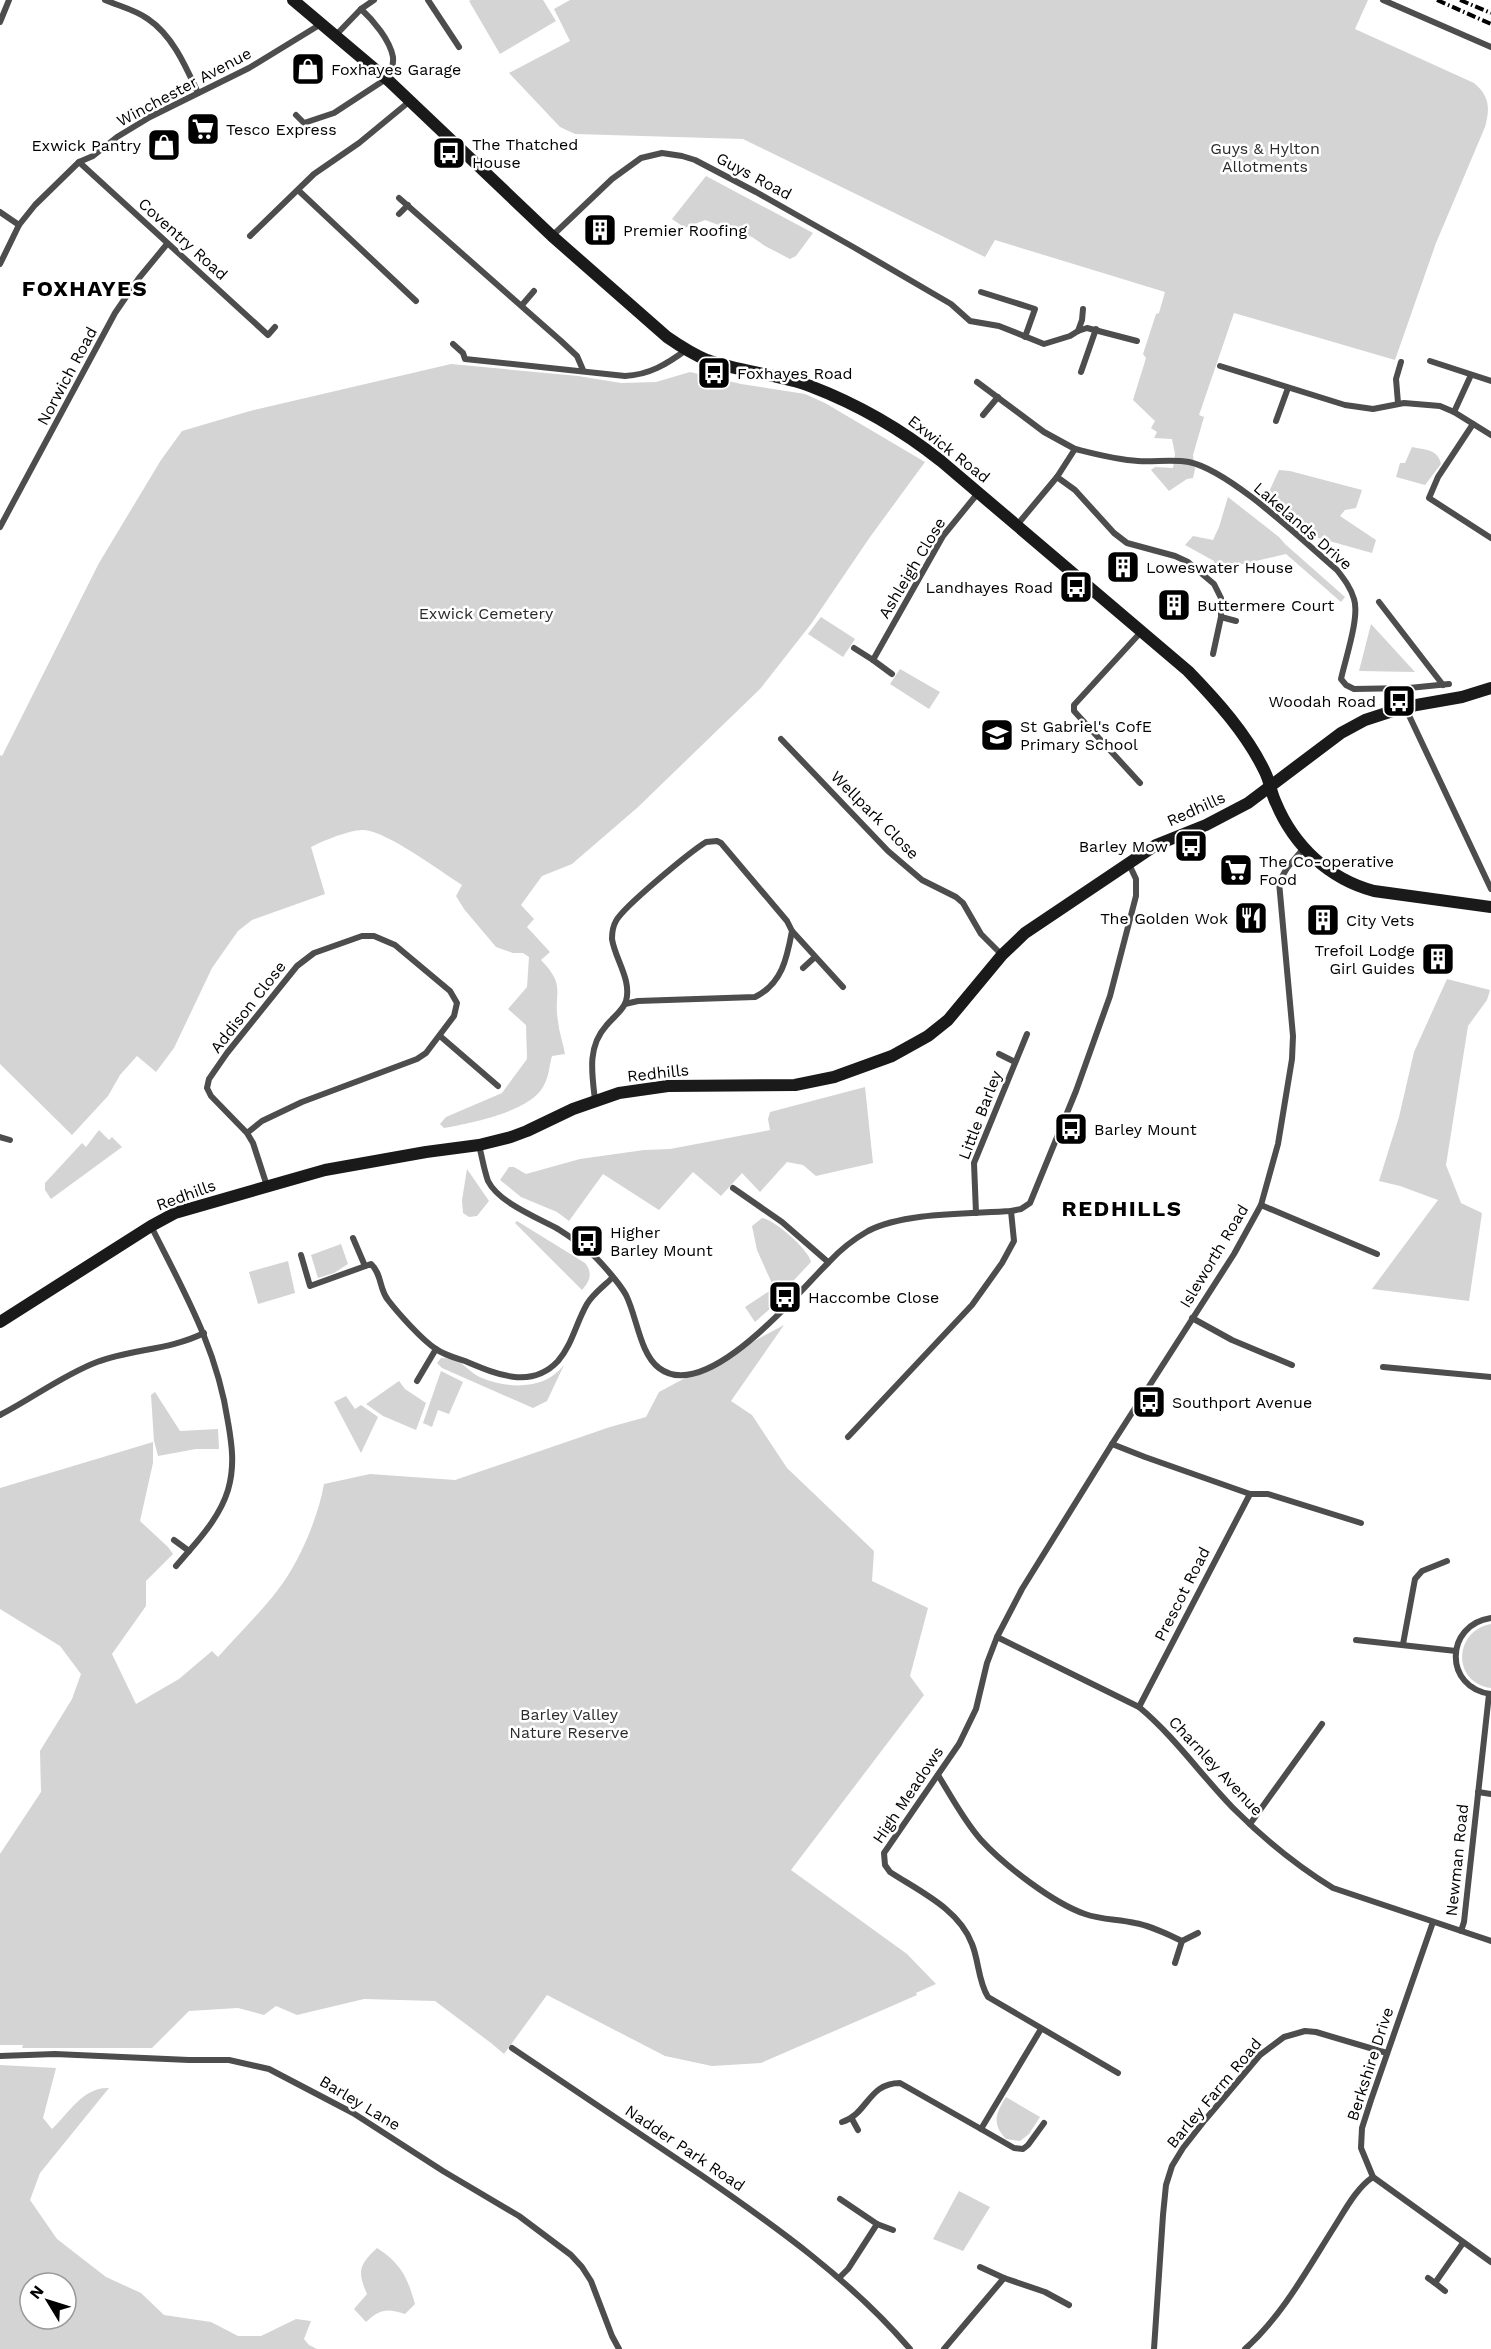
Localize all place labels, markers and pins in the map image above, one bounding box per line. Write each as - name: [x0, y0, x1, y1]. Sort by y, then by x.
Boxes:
- shop icon: Foxhayes Garage: [290, 51, 326, 87]
- place label: Foxhayes Garage: [331, 60, 461, 79]
- supermarket icon: Tesco Express: [185, 111, 221, 147]
- place label: Tesco Express: [226, 120, 337, 139]
- shop icon: Exwick Pantry: [146, 127, 182, 163]
- bus stop icon: The Thatched House: [431, 135, 467, 171]
- place label: The Thatched House: [472, 135, 578, 172]
- place label: Exwick Pantry: [31, 136, 142, 155]
- building icon: Premier Roofing: [582, 212, 618, 248]
- place label: Premier Roofing: [623, 221, 747, 240]
- bus stop icon: Foxhayes Road: [696, 355, 732, 391]
- place label: Foxhayes Road: [737, 364, 853, 383]
- building icon: Loweswater House: [1105, 549, 1141, 585]
- place label: Loweswater House: [1146, 558, 1293, 577]
- bus stop icon: Landhayes Road: [1058, 569, 1094, 605]
- place label: Landhayes Road: [926, 578, 1053, 597]
- building icon: Buttermere Court: [1156, 587, 1192, 623]
- place label: Buttermere Court: [1197, 596, 1334, 615]
- bus stop icon: Woodah Road: [1381, 683, 1417, 719]
- place label: Woodah Road: [1268, 692, 1376, 711]
- school or university icon: St Gabriel's CofE Primary School: [979, 717, 1015, 753]
- place label: St Gabriel's CofE Primary School: [1020, 717, 1152, 754]
- bus stop icon: Barley Mow: [1173, 828, 1209, 864]
- place label: Barley Mow: [1079, 837, 1168, 856]
- supermarket icon: The Co-operative Food: [1218, 852, 1254, 888]
- place label: The Co-operative Food: [1259, 852, 1394, 889]
- restaurant icon: The Golden Wok: [1233, 900, 1269, 936]
- building icon: City Vets: [1305, 902, 1341, 938]
- place label: The Golden Wok: [1100, 909, 1228, 928]
- place label: City Vets: [1346, 911, 1414, 930]
- place label: Trefoil Lodge Girl Guides: [1315, 941, 1415, 978]
- building icon: Trefoil Lodge Girl Guides: [1420, 941, 1456, 977]
- bus stop icon: Barley Mount: [1053, 1111, 1089, 1147]
- place label: Barley Mount: [1094, 1120, 1197, 1139]
- bus stop icon: Higher Barley Mount: [569, 1223, 605, 1259]
- place label: Higher Barley Mount: [610, 1223, 713, 1260]
- bus stop icon: Haccombe Close: [767, 1279, 803, 1315]
- place label: Haccombe Close: [808, 1288, 939, 1307]
- bus stop icon: Southport Avenue: [1131, 1384, 1167, 1420]
- place label: Southport Avenue: [1172, 1393, 1312, 1412]

